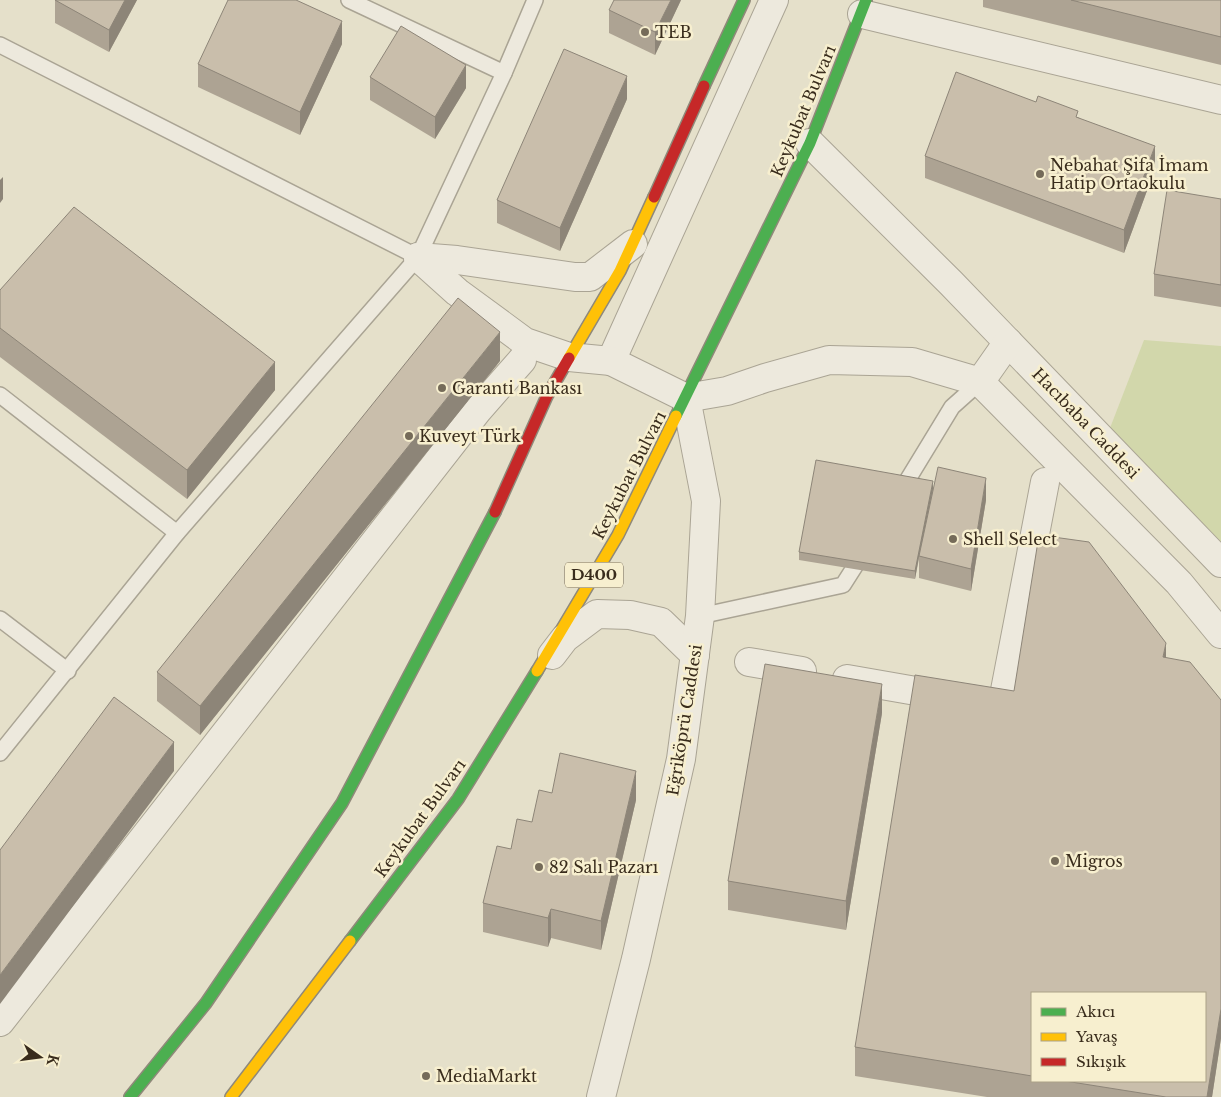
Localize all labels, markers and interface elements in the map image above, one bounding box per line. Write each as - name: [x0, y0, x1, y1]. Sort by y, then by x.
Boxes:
- place label: TEB: [655, 22, 692, 42]
- marker: TEB: [639, 26, 651, 38]
- street label: Keykubat Bulvarı: [766, 42, 840, 180]
- place label: Nebahat Şifa İmam Hatip Ortaokulu: [1050, 155, 1208, 193]
- marker: Nebahat Şifa İmam Hatip Ortaokulu: [1034, 168, 1046, 180]
- street label: Hacıbaba Caddesi: [1028, 364, 1144, 483]
- place label: Garanti Bankası: [452, 378, 583, 398]
- marker: Garanti Bankası: [436, 382, 448, 394]
- street label: Keykubat Bulvarı: [588, 407, 670, 542]
- place label: Kuveyt Türk: [419, 426, 521, 446]
- marker: Kuveyt Türk: [403, 430, 415, 442]
- place label: Shell Select: [963, 529, 1057, 549]
- marker: Shell Select: [947, 533, 959, 545]
- road number: D400: [565, 562, 623, 588]
- street label: Eğriköprü Caddesi: [662, 642, 706, 797]
- street label: Keykubat Bulvarı: [370, 755, 470, 881]
- place label: Migros: [1065, 851, 1123, 871]
- marker: Migros: [1049, 855, 1061, 867]
- place label: 82 Salı Pazarı: [549, 857, 659, 877]
- marker: 82 Salı Pazarı: [533, 861, 545, 873]
- legend: [1031, 992, 1206, 1082]
- text: Akıcı: [1075, 1002, 1115, 1021]
- text: Yavaş: [1075, 1027, 1118, 1046]
- north arrow: [15, 1032, 65, 1082]
- text: K: [42, 1052, 63, 1068]
- text: Sıkışık: [1076, 1052, 1127, 1071]
- place label: MediaMarkt: [436, 1066, 537, 1086]
- marker: MediaMarkt: [420, 1070, 432, 1082]

